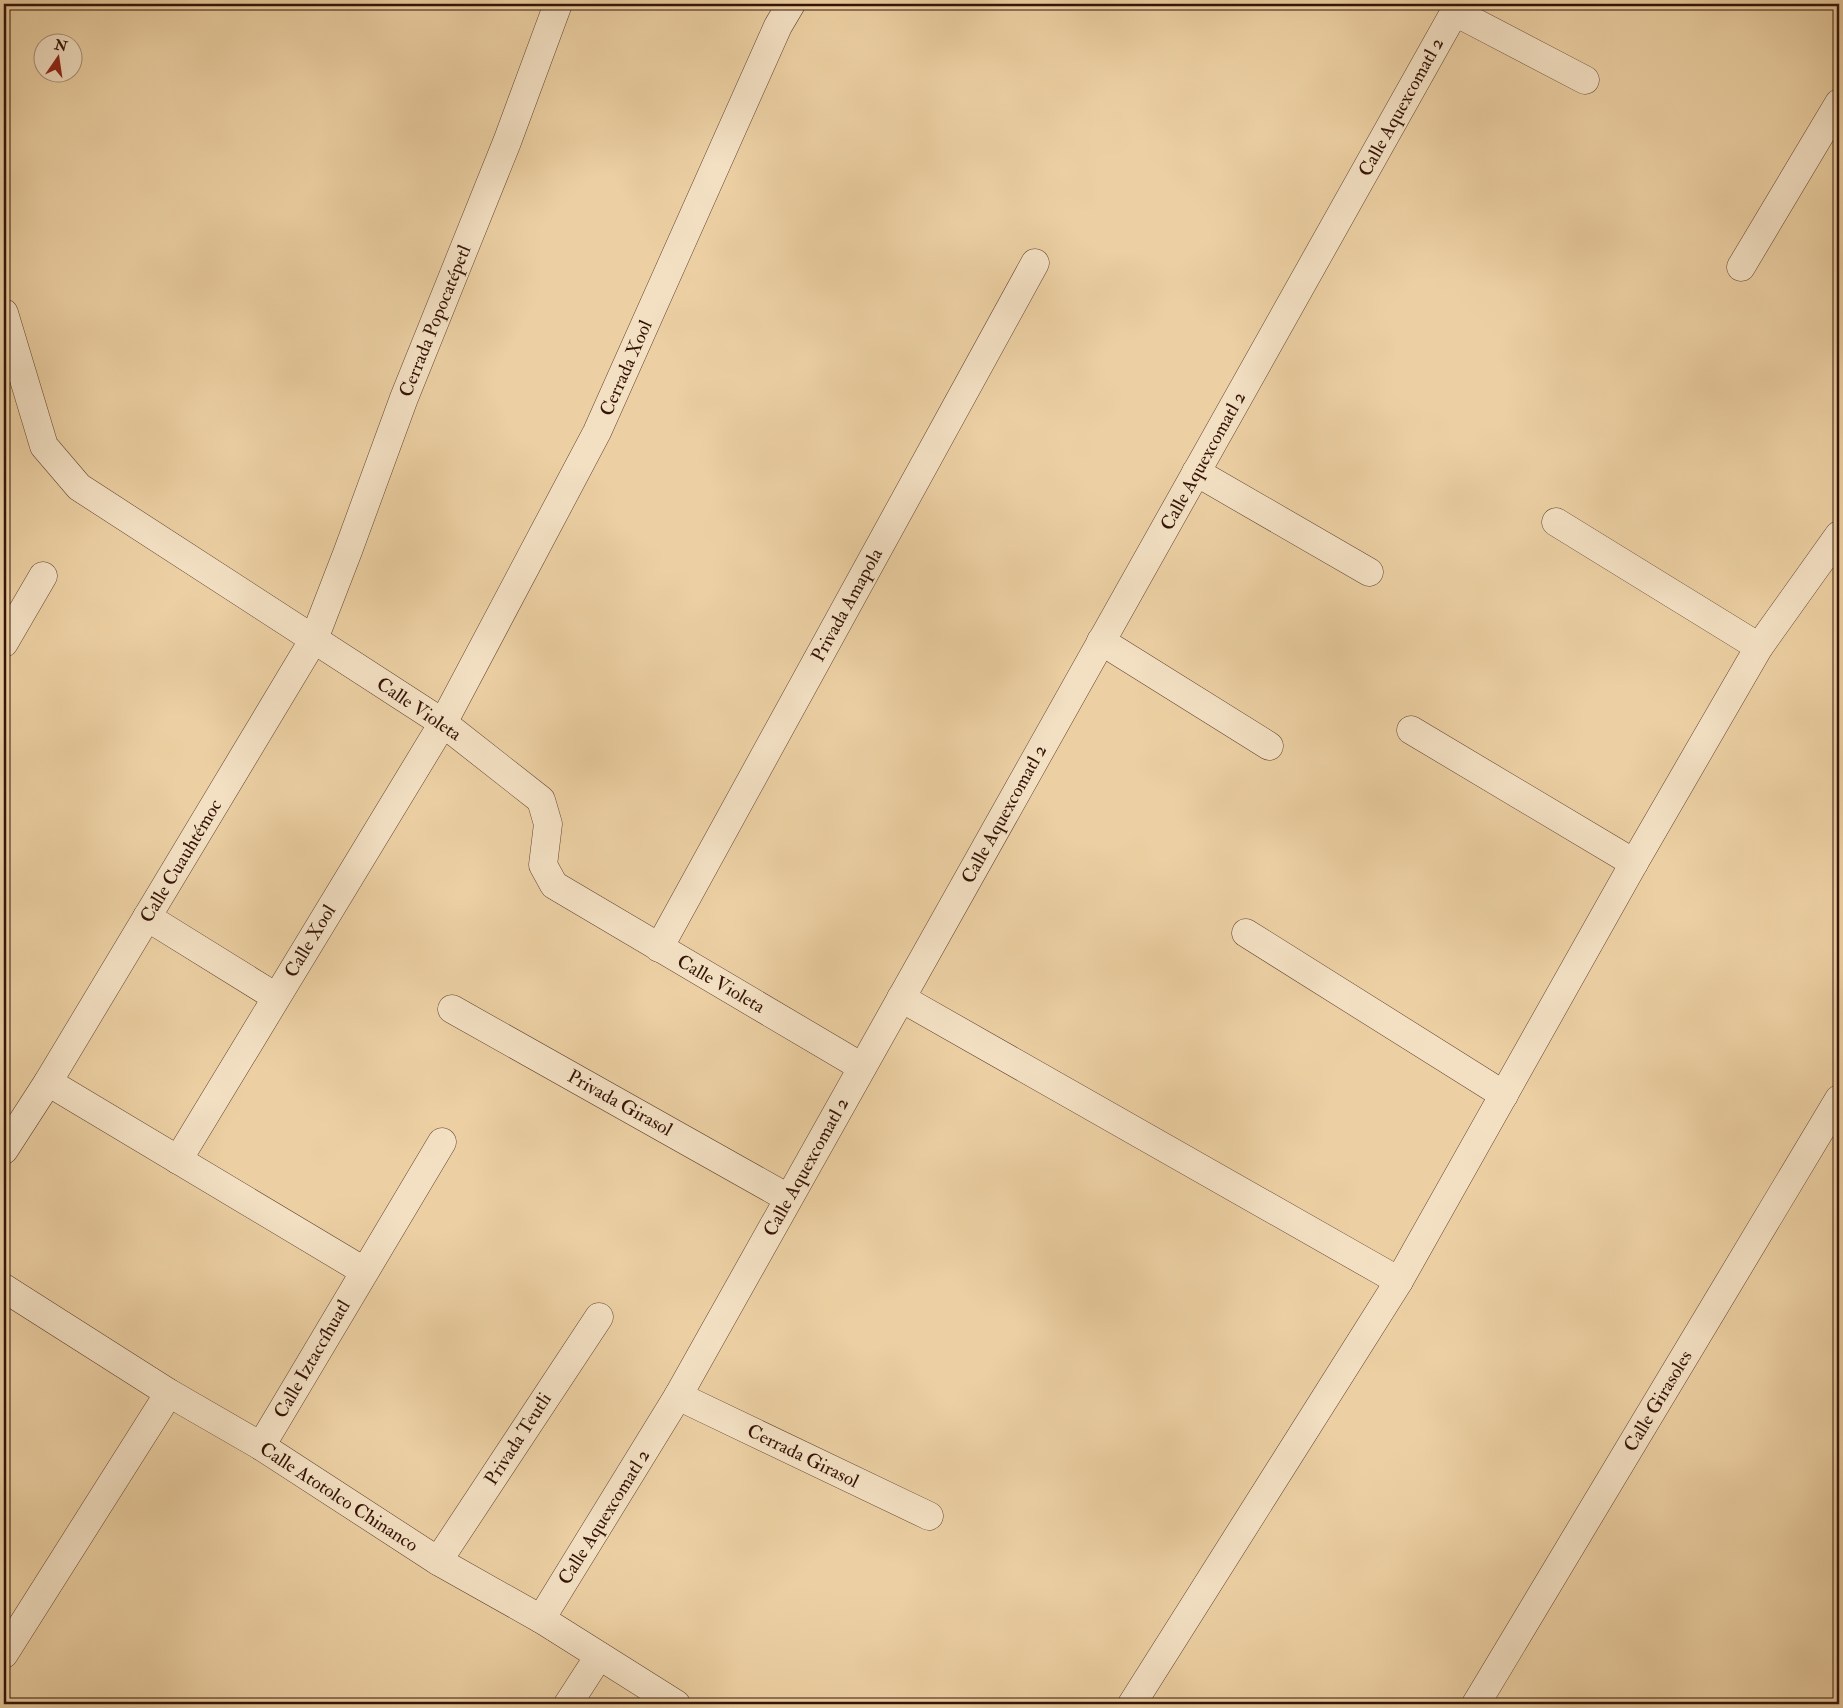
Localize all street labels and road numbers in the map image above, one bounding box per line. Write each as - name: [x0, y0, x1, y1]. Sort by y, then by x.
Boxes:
- street label: Calle Aquexcomatl 2: [1353, 33, 1449, 181]
- street label: Cerrada Popocatépetl: [394, 241, 477, 401]
- street label: Cerrada Xool: [594, 316, 658, 420]
- street label: Calle Aquexcomatl 2: [1155, 387, 1251, 535]
- street label: Privada Amapola: [806, 544, 889, 666]
- street label: Calle Violeta: [372, 672, 466, 746]
- street label: Calle Aquexcomatl 2: [956, 740, 1052, 888]
- street label: Calle Cuauhtémoc: [135, 795, 227, 927]
- street label: Calle Xool: [279, 900, 341, 982]
- street label: Calle Violeta: [673, 949, 769, 1019]
- street label: Privada Girasol: [563, 1064, 677, 1142]
- street label: Calle Aquexcomatl 2: [758, 1093, 854, 1241]
- street label: Calle Iztaccíhuatl: [268, 1295, 356, 1423]
- street label: Calle Girasoles: [1618, 1346, 1698, 1456]
- street label: Privada Teutli: [479, 1388, 557, 1490]
- street label: Cerrada Girasol: [743, 1419, 863, 1493]
- street label: Calle Atotolco Chinanco: [255, 1437, 423, 1557]
- street label: Calle Aquexcomatl 2: [553, 1445, 655, 1589]

